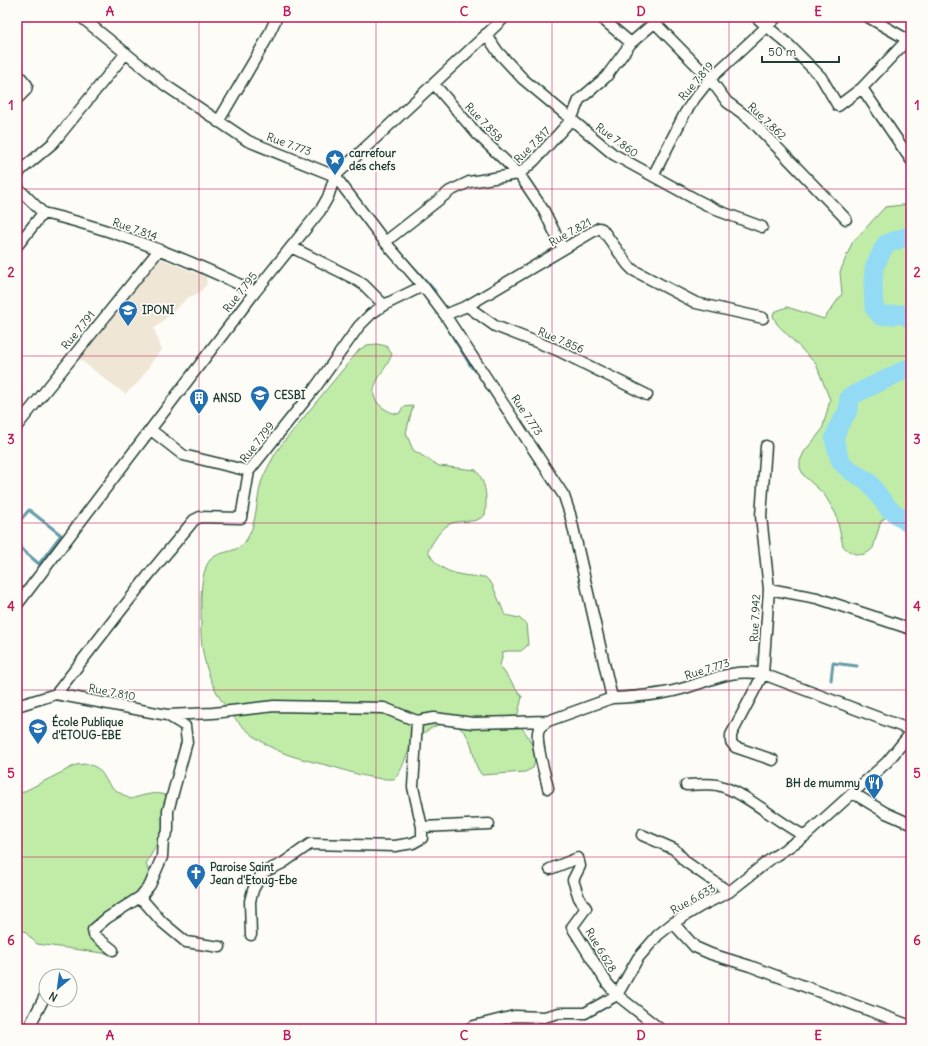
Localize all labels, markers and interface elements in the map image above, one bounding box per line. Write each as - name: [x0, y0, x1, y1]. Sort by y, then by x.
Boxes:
- text: A: [106, 3, 115, 20]
- text: B: [283, 3, 292, 20]
- text: C: [460, 3, 469, 20]
- text: D: [636, 3, 646, 20]
- text: E: [814, 3, 822, 20]
- scale bar: [762, 38, 839, 64]
- text: 50 m: [768, 44, 797, 59]
- street label: Rue 7.819: [675, 59, 717, 103]
- text: 1: [8, 97, 14, 114]
- text: 1: [914, 97, 920, 114]
- street label: Rue 7.862: [745, 99, 789, 143]
- street label: Rue 7.858: [462, 100, 506, 144]
- street label: Rue 7.860: [593, 120, 641, 160]
- street label: Rue 7.817: [511, 123, 554, 166]
- street label: Rue 7.773: [265, 129, 313, 159]
- place label: carrefour des chefs: [349, 146, 396, 173]
- place icon: carrefour des chefs: [324, 148, 346, 176]
- street label: Rue 7.814: [111, 215, 159, 243]
- street label: Rue 7.821: [546, 215, 594, 249]
- text: 2: [7, 264, 15, 281]
- text: 2: [913, 264, 921, 281]
- street label: Rue 7.795: [220, 269, 260, 315]
- school or university icon: IPONI: [117, 299, 139, 327]
- place label: IPONI: [142, 303, 175, 317]
- street label: Rue 7.791: [58, 308, 98, 352]
- street label: Rue 7.856: [536, 324, 586, 356]
- school or university icon: CESBI: [249, 384, 271, 412]
- building icon: ANSD: [188, 387, 210, 415]
- place label: CESBI: [274, 388, 306, 402]
- place label: ANSD: [213, 391, 242, 405]
- street label: Rue 7.773: [508, 392, 546, 438]
- street label: Rue 7.799: [237, 419, 277, 465]
- text: 3: [7, 431, 15, 448]
- text: 3: [913, 431, 921, 448]
- street label: Rue 7.942: [747, 594, 763, 642]
- text: 4: [7, 598, 15, 615]
- text: 4: [913, 598, 921, 615]
- street label: Rue 7.773: [683, 656, 731, 682]
- street label: Rue 7.810: [87, 681, 137, 703]
- place label: École Publique d'ETOUG-EBE: [52, 714, 123, 742]
- school or university icon: École Publique d'ETOUG-EBE: [27, 717, 49, 745]
- text: 5: [7, 765, 15, 782]
- text: 5: [913, 765, 921, 782]
- restaurant icon: BH de mummy: [863, 772, 885, 800]
- place label: BH de mummy: [786, 776, 860, 791]
- place label: Paroise Saint Jean d'Etoug-Ebe: [210, 860, 297, 888]
- church icon: Paroise Saint Jean d'Etoug-Ebe: [185, 862, 207, 890]
- street label: Rue 6.633: [668, 881, 718, 917]
- street label: Rue 6.628: [582, 925, 620, 975]
- text: 6: [7, 932, 15, 949]
- text: 6: [913, 932, 921, 949]
- north arrow: [38, 968, 78, 1008]
- text: N: [46, 989, 60, 1005]
- text: A: [106, 1027, 115, 1044]
- text: B: [283, 1027, 292, 1044]
- text: C: [460, 1027, 469, 1044]
- text: D: [636, 1027, 646, 1044]
- text: E: [814, 1027, 822, 1044]

